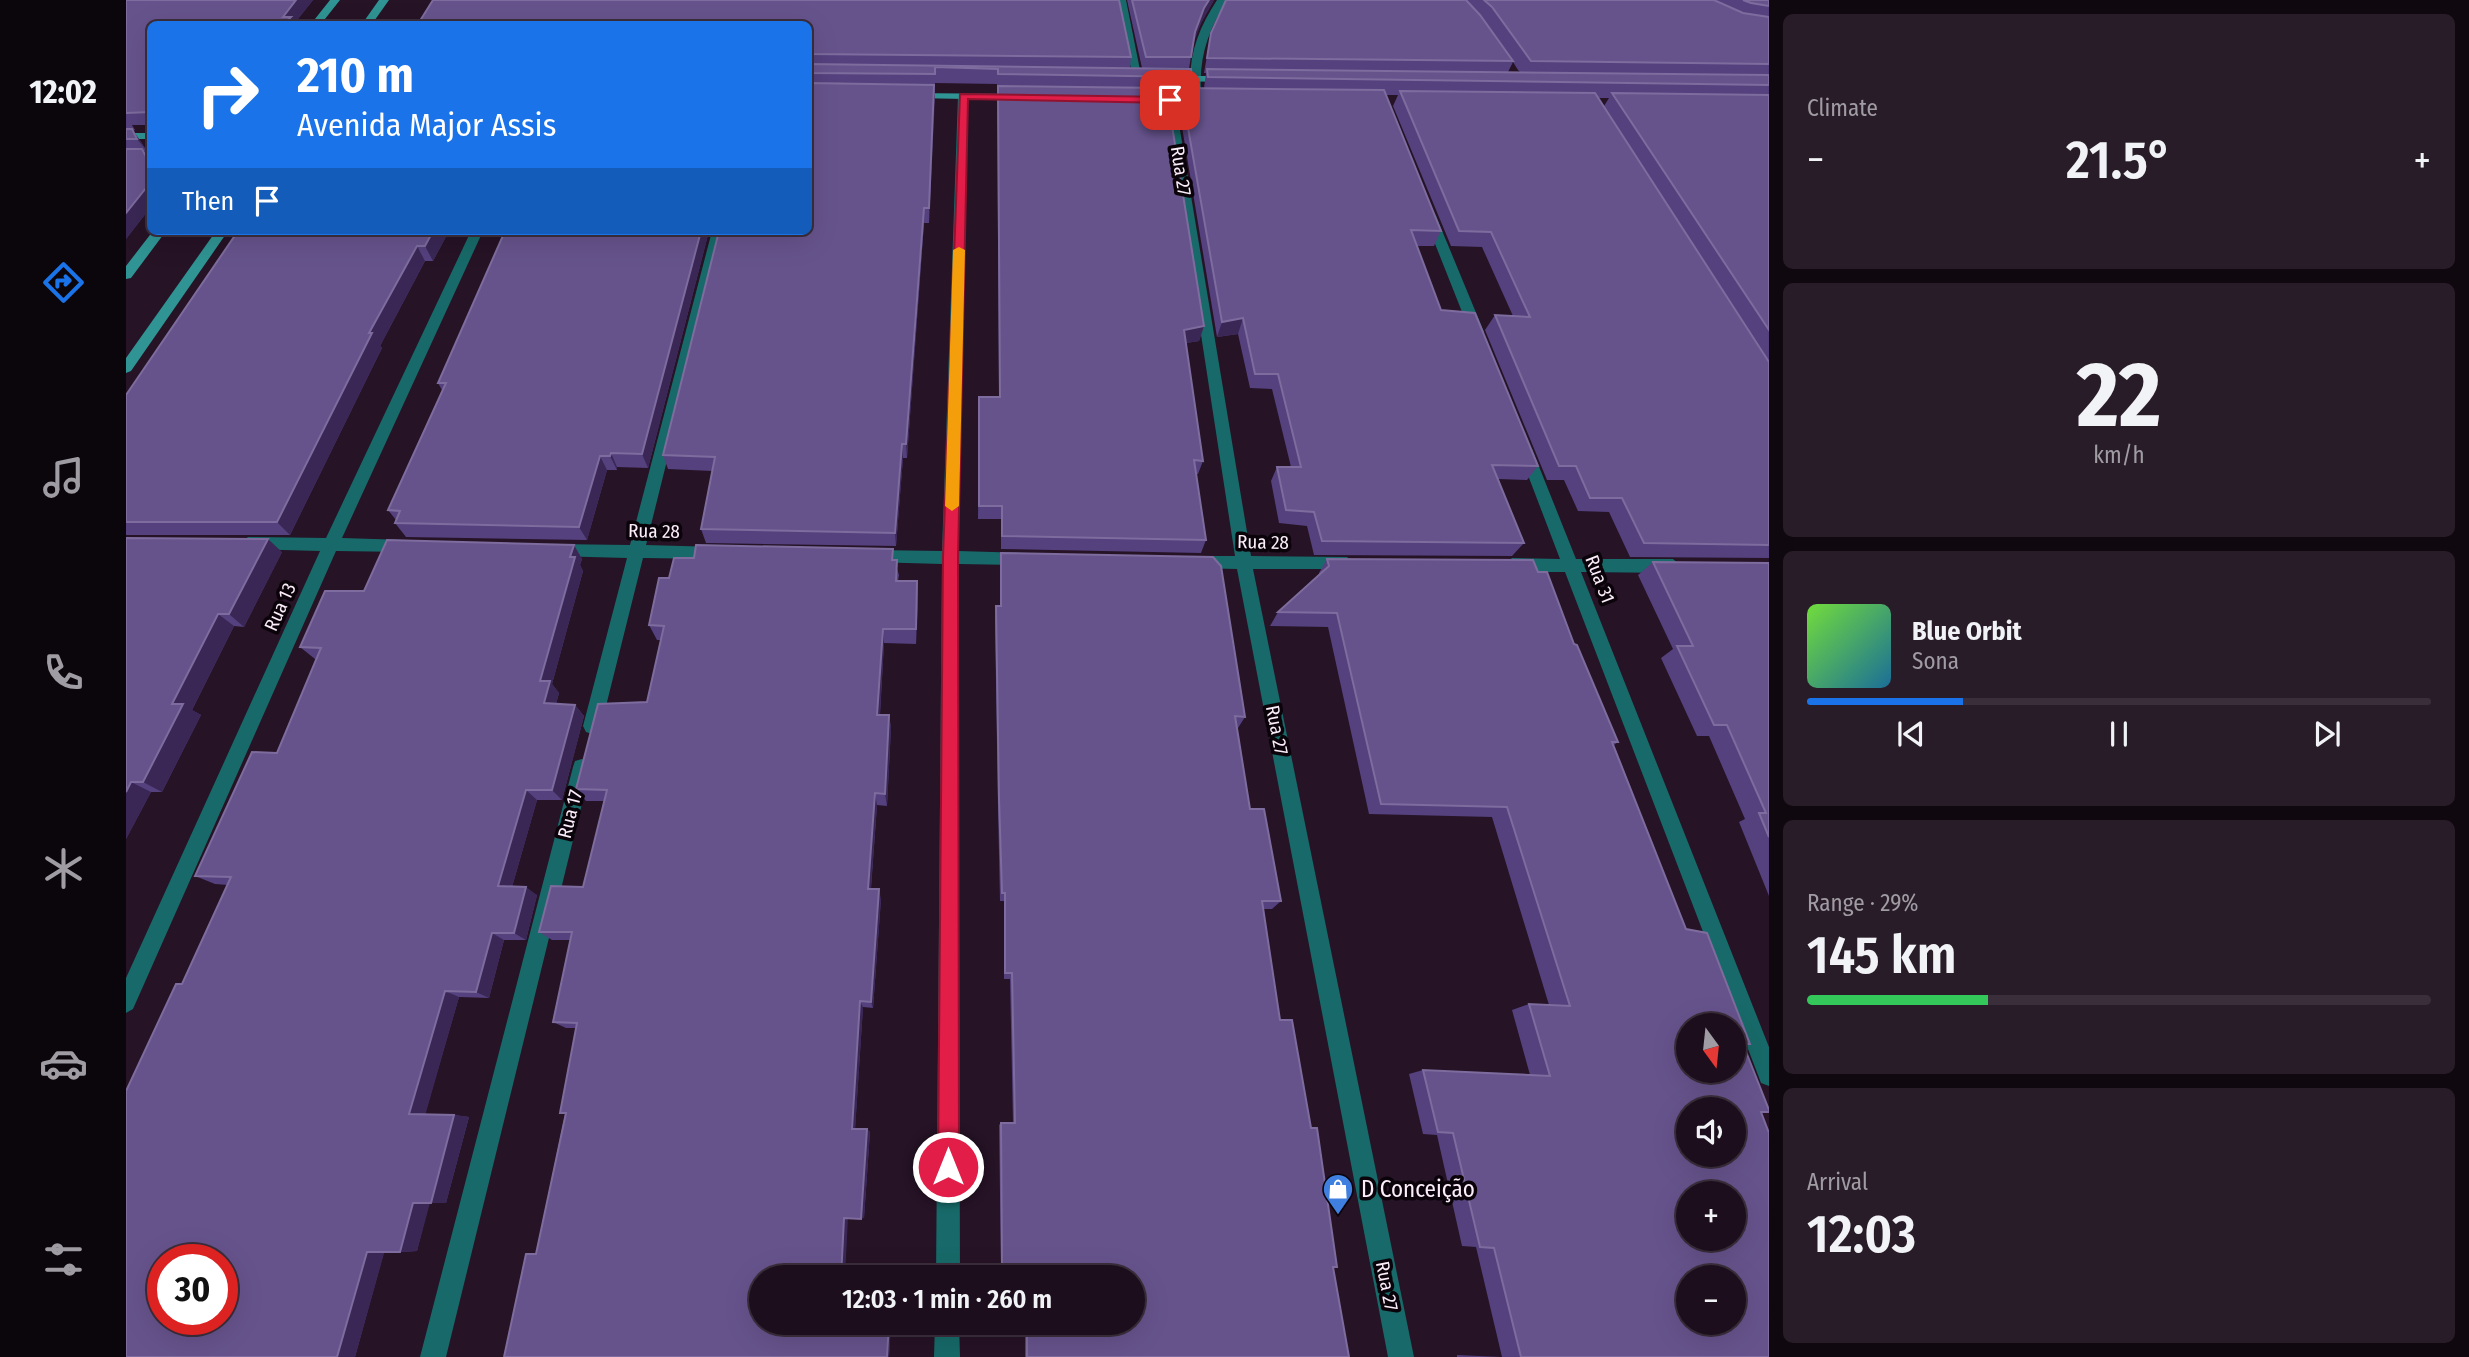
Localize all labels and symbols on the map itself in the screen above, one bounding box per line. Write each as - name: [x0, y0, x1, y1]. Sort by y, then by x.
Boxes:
- pin: [1140, 70, 1200, 130]
- street label: Rua 27: [1166, 145, 1196, 198]
- street label: Rua 28: [628, 519, 680, 543]
- street label: Rua 28: [1237, 530, 1289, 554]
- street label: Rua 31: [1580, 552, 1620, 606]
- street label: Rua 13: [259, 579, 301, 635]
- street label: Rua 27: [1261, 703, 1293, 757]
- street label: Rua 17: [553, 787, 587, 841]
- north arrow: [1676, 1013, 1746, 1083]
- position arrow: [911, 1130, 985, 1204]
- shop icon: D Conceição: [1321, 1172, 1355, 1216]
- place label: D Conceição: [1361, 1175, 1475, 1203]
- speed limit sign: 30: [147, 1244, 238, 1335]
- street label: Rua 27: [1371, 1259, 1403, 1313]

